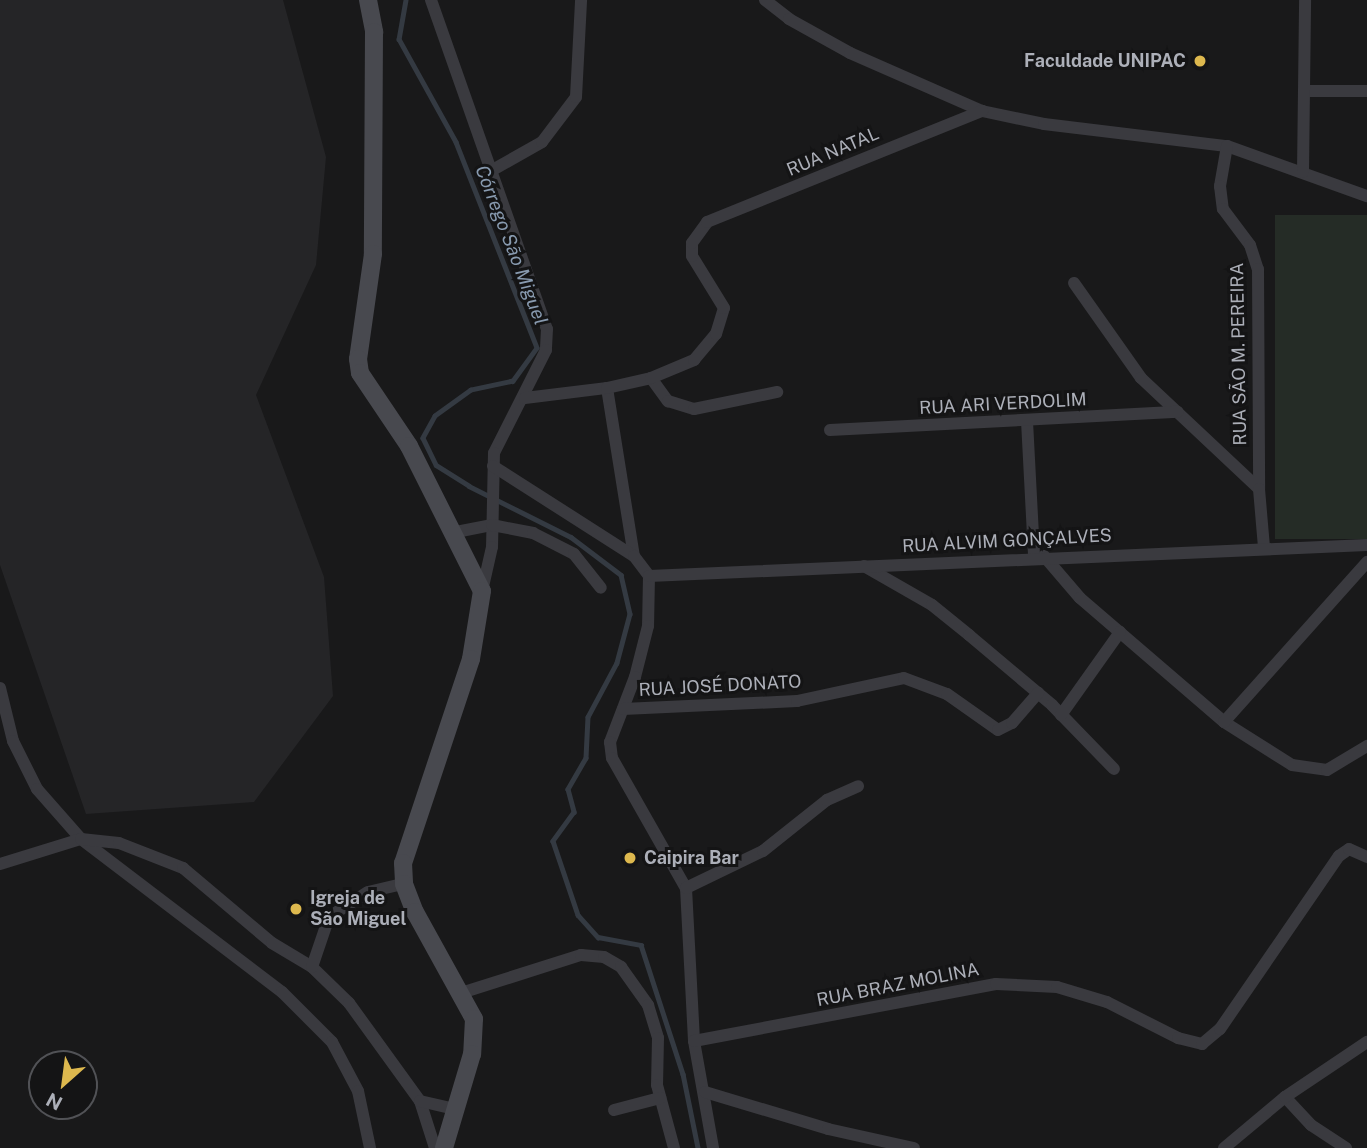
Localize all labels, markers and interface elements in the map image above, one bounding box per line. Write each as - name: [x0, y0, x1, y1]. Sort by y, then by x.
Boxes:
- place label: Faculdade UNIPAC: [1024, 50, 1186, 72]
- marker: Faculdade UNIPAC: [1192, 53, 1208, 69]
- street label: RUA NATAL: [784, 123, 882, 181]
- water label: Córrego São Miguel: [470, 162, 552, 328]
- street label: RUA SÃO M. PEREIRA: [1227, 262, 1251, 446]
- street label: RUA ARI VERDOLIM: [919, 389, 1087, 419]
- street label: RUA ALVIM GONÇALVES: [902, 525, 1112, 557]
- street label: RUA JOSÉ DONATO: [638, 671, 802, 701]
- place label: Caipira Bar: [644, 847, 739, 869]
- marker: Caipira Bar: [622, 850, 638, 866]
- place label: Igreja de São Miguel: [310, 888, 406, 930]
- marker: Igreja de São Miguel: [288, 901, 304, 917]
- street label: RUA BRAZ MOLINA: [815, 959, 981, 1011]
- north arrow: [28, 1050, 98, 1120]
- text: N: [42, 1089, 66, 1115]

